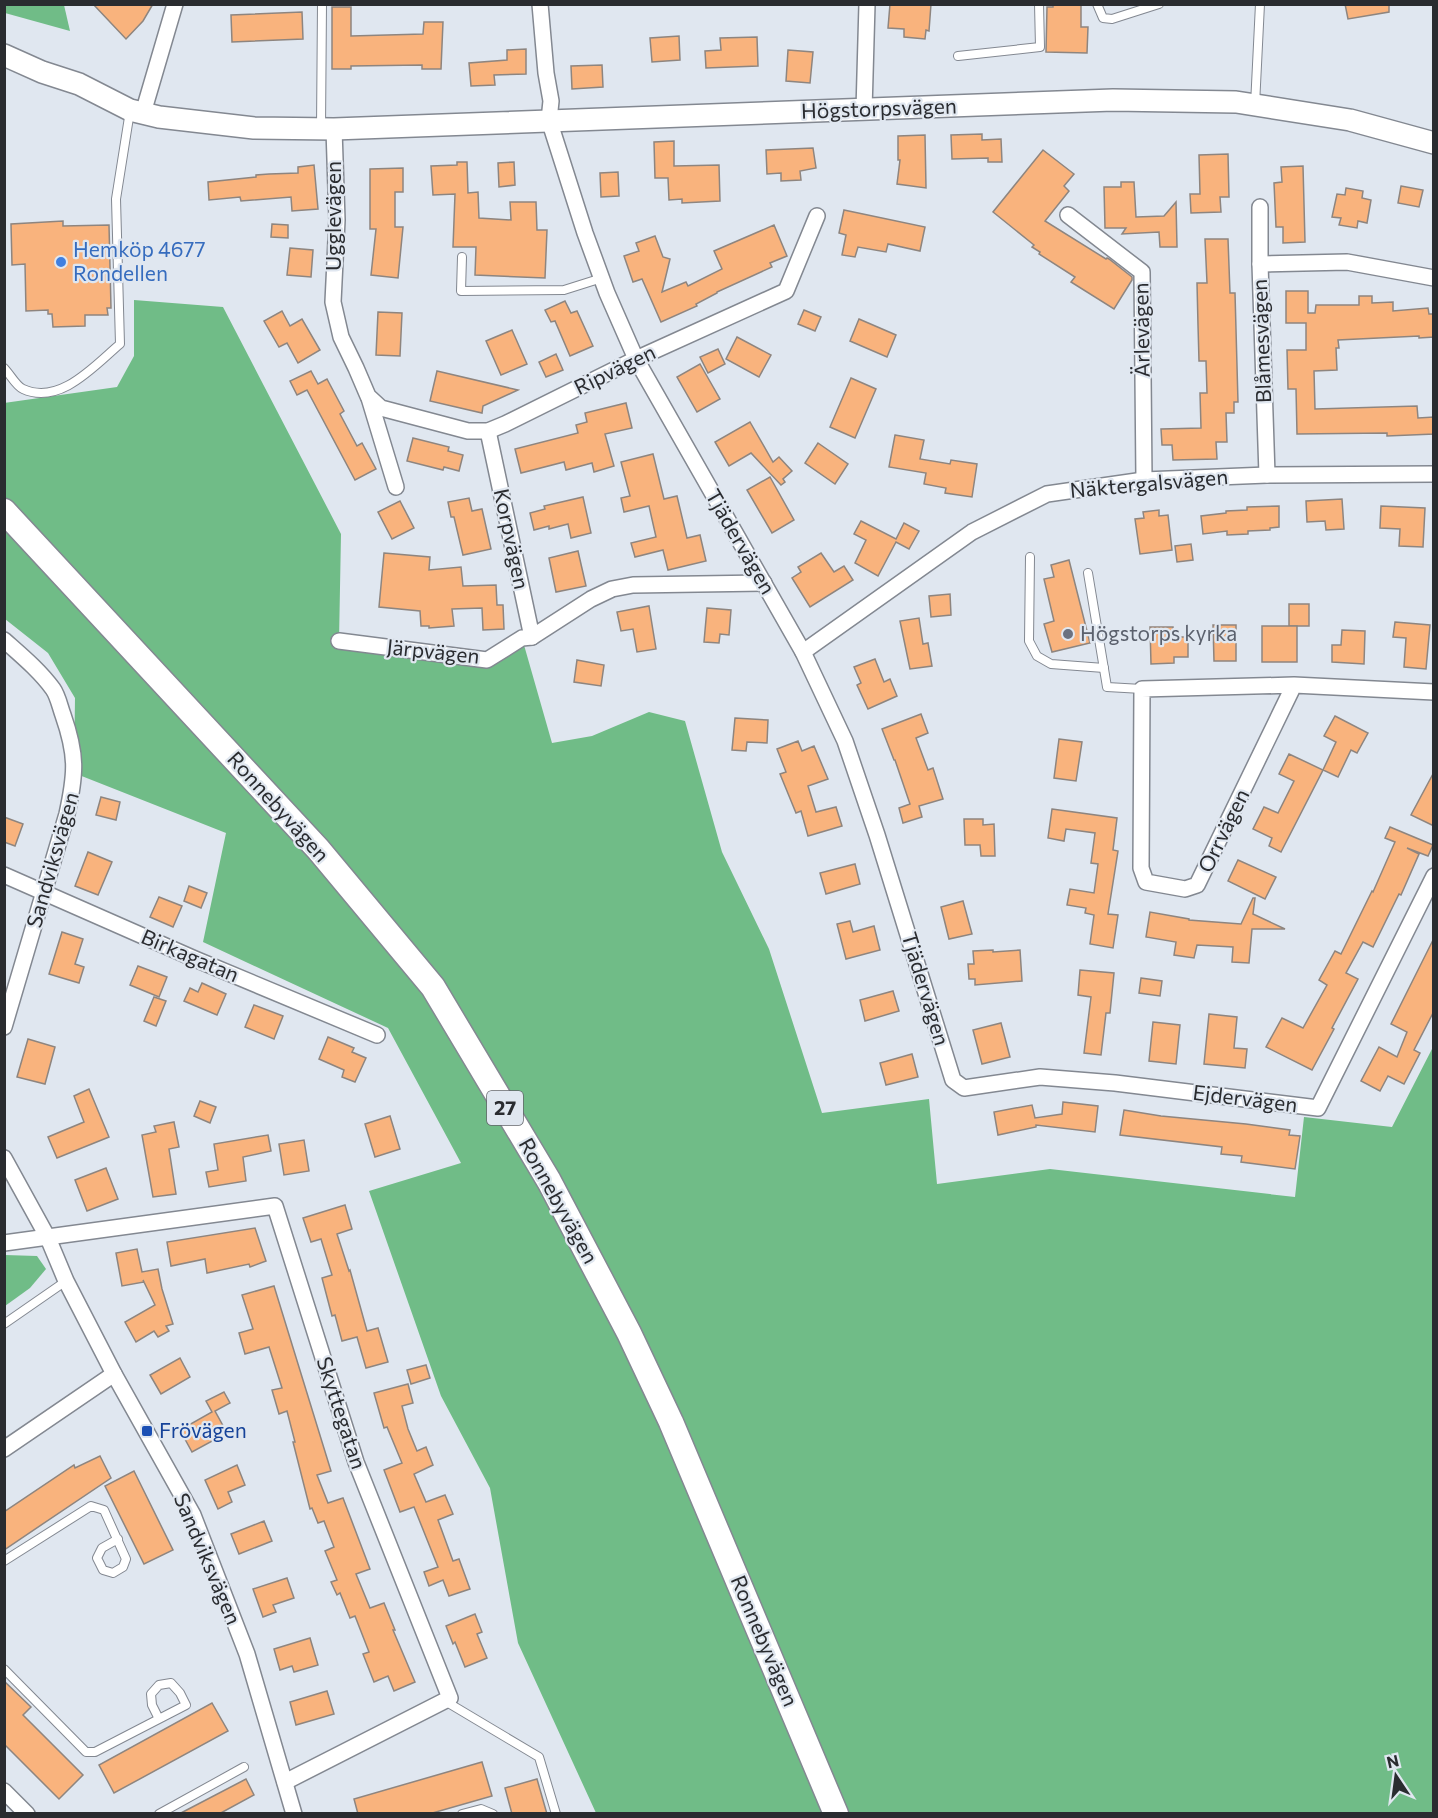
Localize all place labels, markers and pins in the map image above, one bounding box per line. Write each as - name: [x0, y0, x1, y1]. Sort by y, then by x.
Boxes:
- place label: Hemköp 4677 Rondellen: [73, 236, 205, 285]
- marker: Hemköp 4677 Rondellen: [54, 255, 68, 269]
- place label: Högstorps kyrka: [1080, 620, 1237, 645]
- marker: Högstorps kyrka: [1061, 627, 1075, 641]
- place label: Frövägen: [159, 1417, 247, 1442]
- marker: Frövägen: [140, 1424, 154, 1438]

